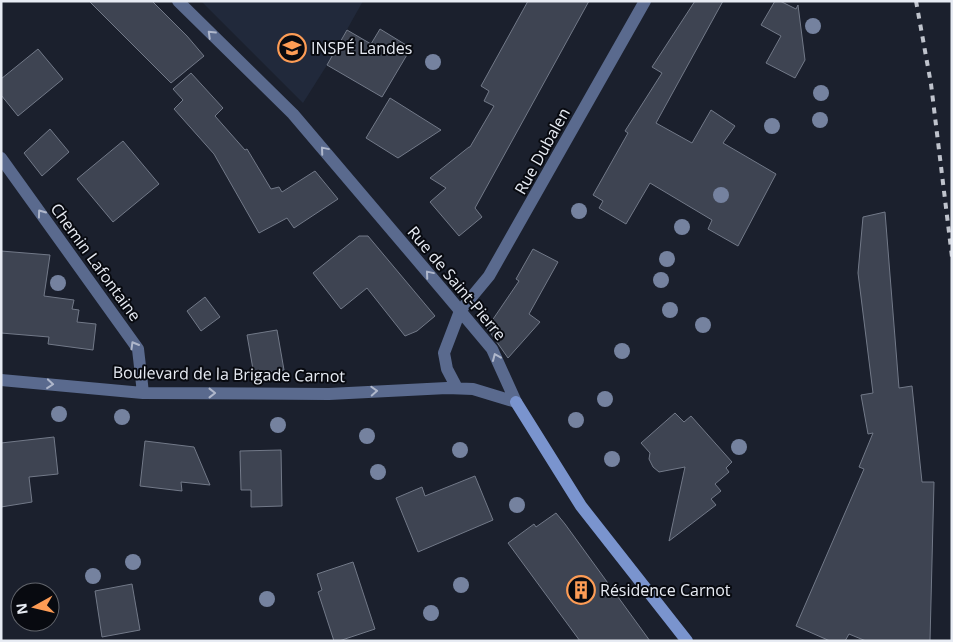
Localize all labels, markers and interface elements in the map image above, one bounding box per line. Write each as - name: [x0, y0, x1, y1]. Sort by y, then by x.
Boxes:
- one-way arrow: [208, 30, 217, 39]
- school or university icon: INSPÉ Landes: [277, 33, 307, 63]
- place label: INSPÉ Landes: [311, 37, 412, 59]
- street label: Rue Dubalen: [509, 104, 575, 198]
- one-way arrow: [321, 147, 330, 156]
- street label: Chemin Lafontaine: [46, 198, 146, 326]
- one-way arrow: [38, 210, 46, 219]
- street label: Rue de Saint-Pierre: [403, 221, 511, 345]
- one-way arrow: [426, 271, 435, 280]
- one-way arrow: [131, 342, 141, 351]
- one-way arrow: [492, 353, 502, 362]
- street label: Boulevard de la Brigade Carnot: [113, 361, 346, 387]
- one-way arrow: [46, 378, 54, 389]
- one-way arrow: [371, 385, 379, 396]
- one-way arrow: [208, 388, 216, 398]
- building icon: Résidence Carnot: [566, 575, 596, 605]
- place label: Résidence Carnot: [600, 579, 731, 601]
- north arrow: [10, 582, 60, 632]
- text: N: [11, 602, 32, 616]

